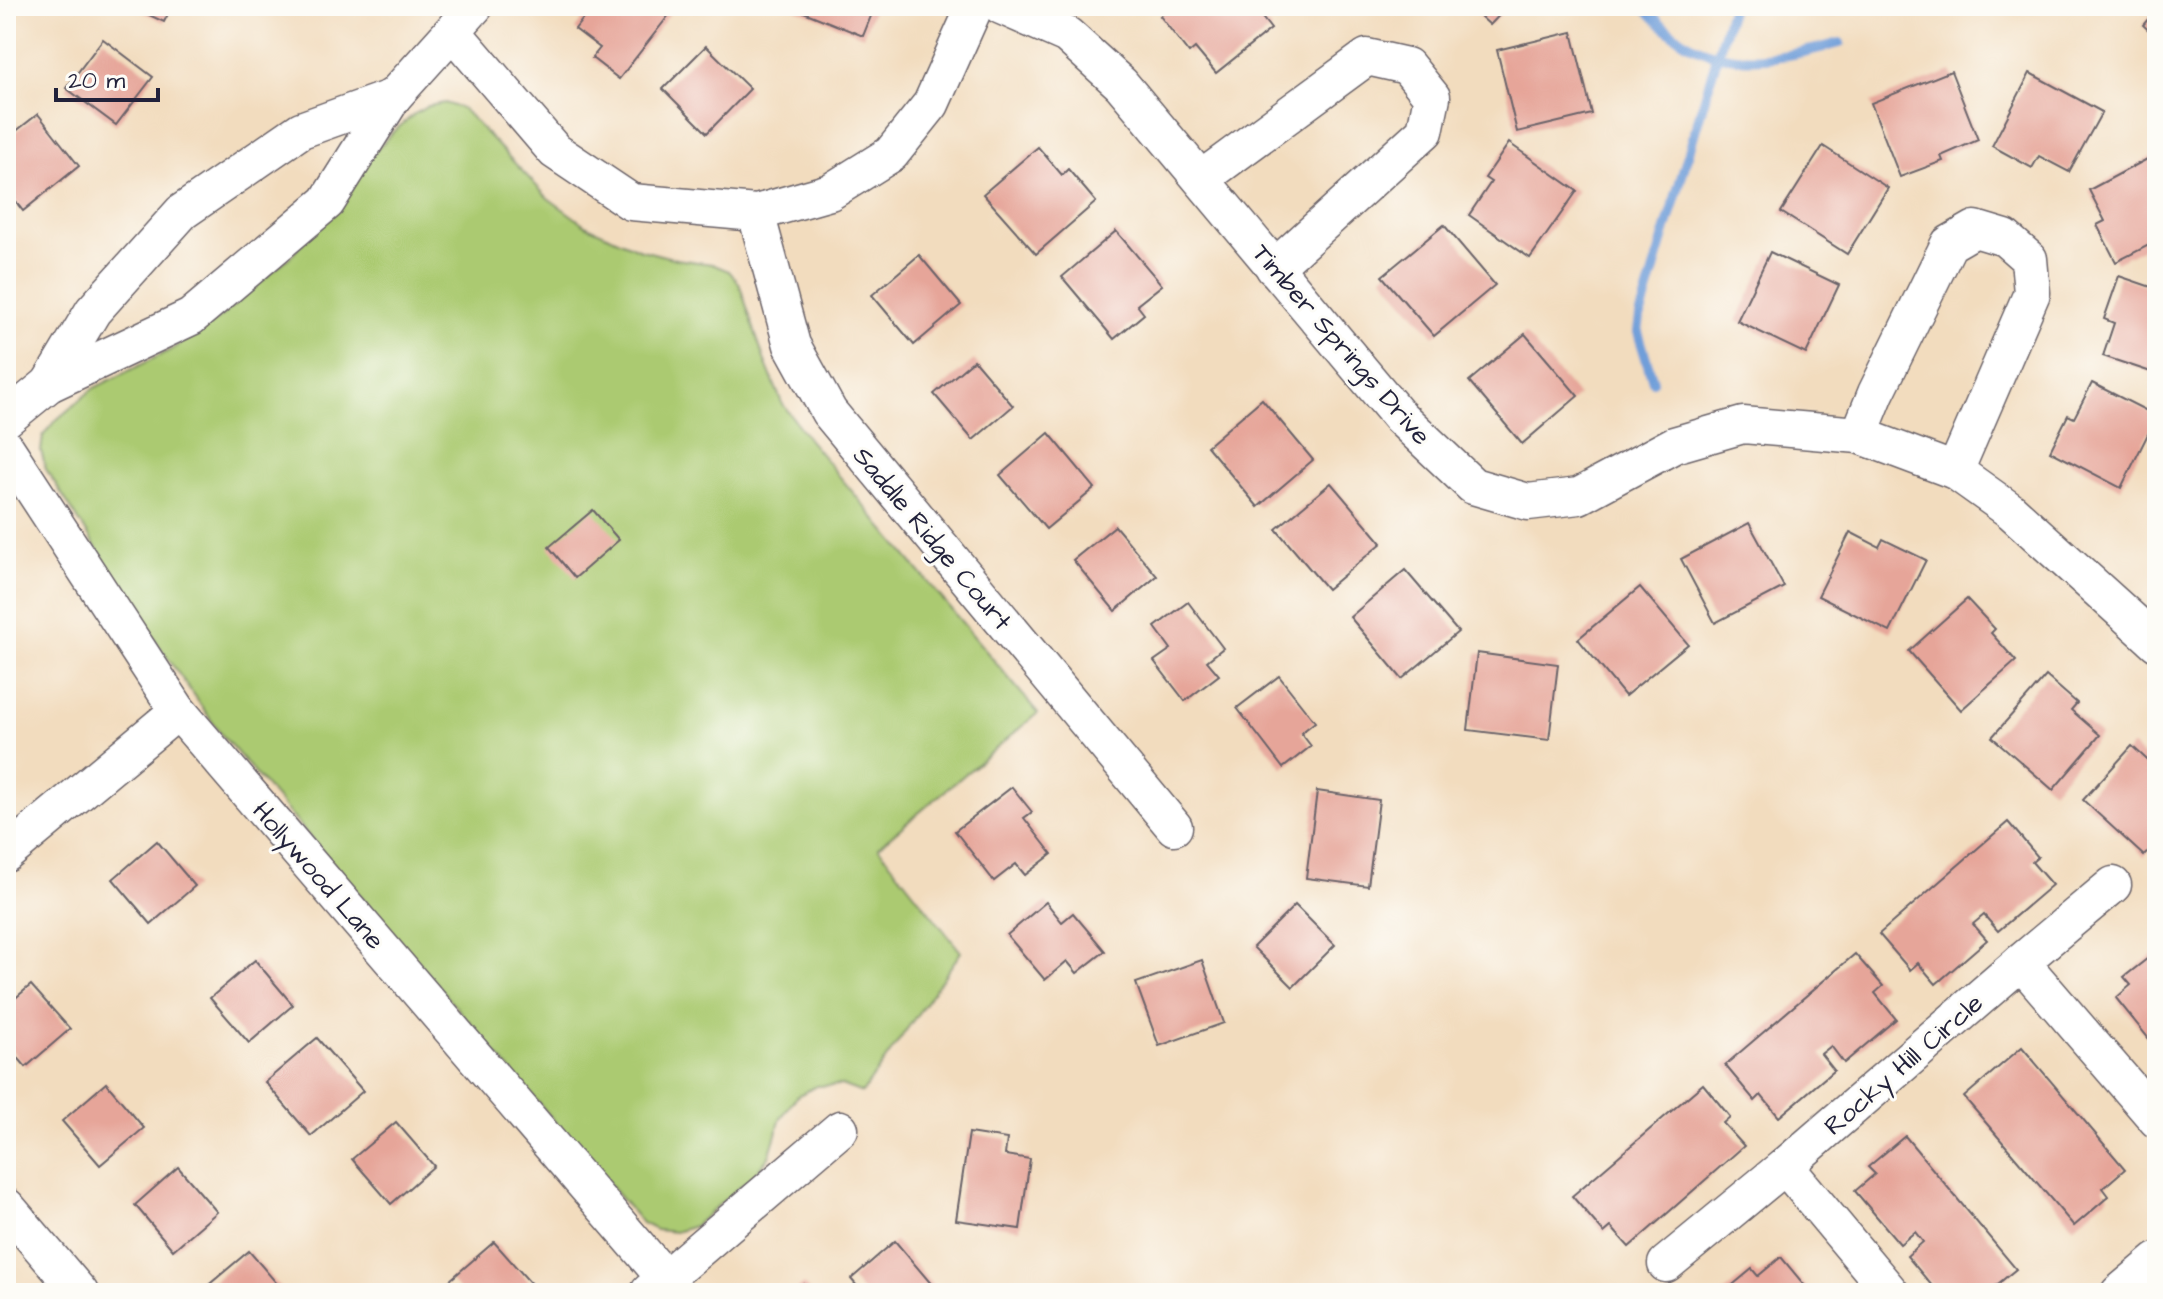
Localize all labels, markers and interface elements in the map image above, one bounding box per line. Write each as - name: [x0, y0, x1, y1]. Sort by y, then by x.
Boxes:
- scale bar: [56, 52, 158, 102]
- text: 20 m: [68, 64, 125, 98]
- street label: Timber Springs Drive: [1242, 236, 1439, 454]
- street label: Saddle Ridge Court: [843, 439, 1020, 640]
- street label: Hollywood Lane: [242, 794, 393, 959]
- street label: Rocky Hill Circle: [1816, 986, 1992, 1145]

